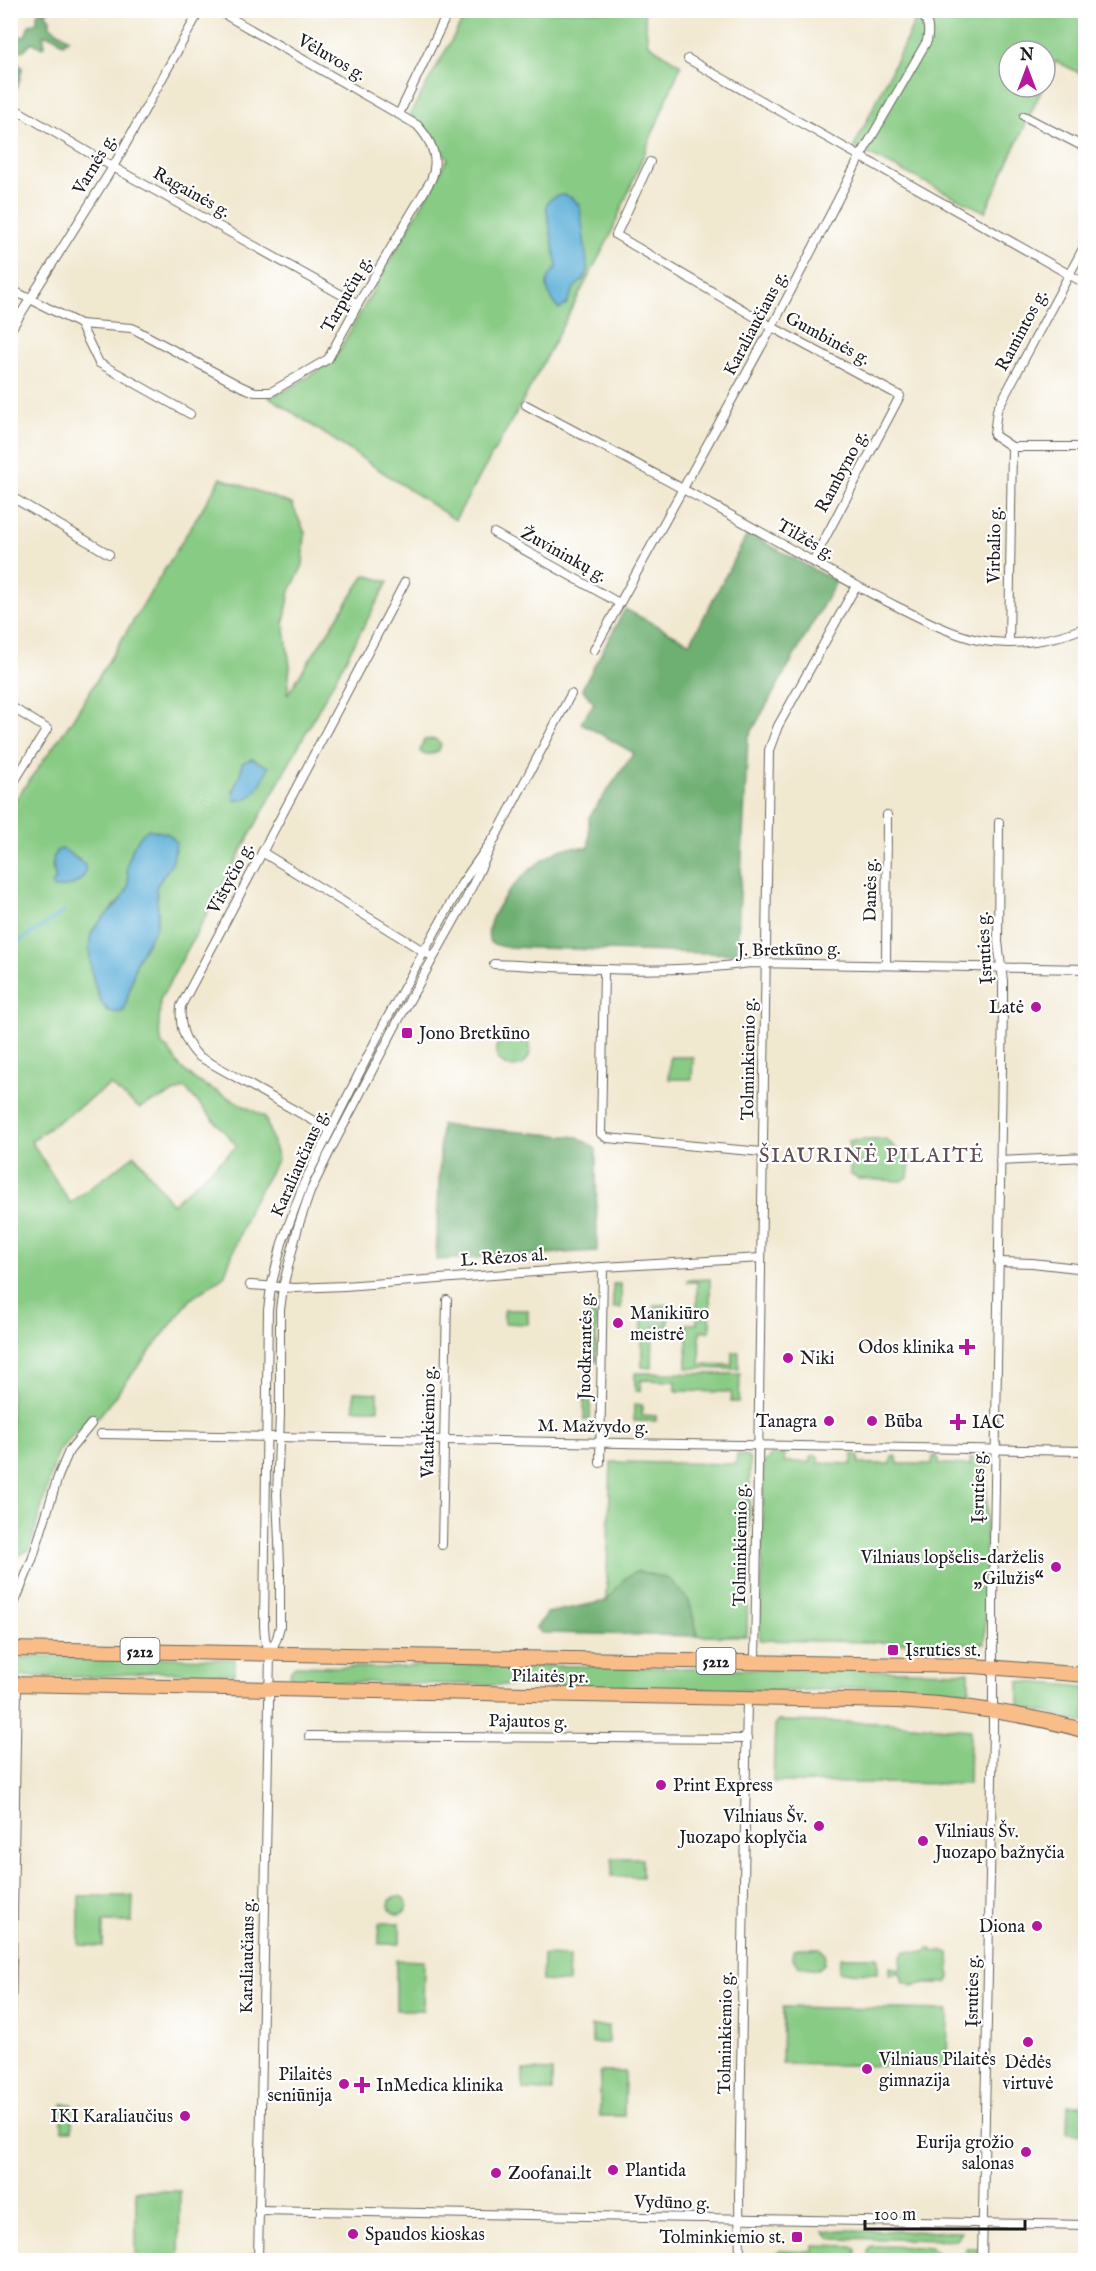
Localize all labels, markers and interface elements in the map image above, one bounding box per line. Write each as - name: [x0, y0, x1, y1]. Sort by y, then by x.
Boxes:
- street label: Vėluvos g.: [292, 29, 369, 87]
- north arrow: [997, 39, 1057, 99]
- text: N: [1019, 46, 1034, 66]
- street label: Varnės g.: [68, 130, 122, 200]
- street label: Ragainės g.: [148, 163, 234, 224]
- street label: Tarpučių g.: [317, 252, 378, 337]
- street label: Karaliaučiaus g.: [719, 267, 794, 380]
- street label: Ramintos g.: [991, 286, 1053, 375]
- street label: Gumbinės g.: [781, 307, 874, 371]
- street label: Rambyno g.: [811, 426, 874, 517]
- street label: Virbalio g.: [983, 506, 1008, 585]
- street label: Tilžės g.: [772, 515, 838, 566]
- street label: Žuvininkų g.: [516, 521, 611, 588]
- street label: Vištyčio g.: [203, 839, 260, 919]
- street label: Danės g.: [859, 858, 884, 922]
- street label: Įsruties g.: [972, 911, 999, 985]
- street label: J. Bretkūno g.: [735, 938, 841, 963]
- street label: Tolminkiemio g.: [737, 997, 762, 1121]
- place label: Latė: [989, 997, 1024, 1020]
- marker: Latė: [1029, 1000, 1043, 1014]
- place label: Jono Bretkūno: [417, 1023, 530, 1046]
- marker: Jono Bretkūno: [400, 1026, 414, 1040]
- street label: Karaliaučiaus g.: [266, 1106, 334, 1221]
- district label: ŠIAURINĖ PILAITĖ: [759, 1142, 985, 1170]
- street label: L. Rėzos al.: [460, 1244, 548, 1273]
- street label: Juodkrantės g.: [574, 1292, 599, 1402]
- place label: Manikiūro meistrė: [630, 1303, 709, 1347]
- marker: Manikiūro meistrė: [611, 1316, 625, 1330]
- place label: Odos klinika: [858, 1337, 954, 1360]
- marker: Odos klinika: [958, 1338, 976, 1356]
- place label: Niki: [800, 1348, 835, 1371]
- marker: Niki: [781, 1351, 795, 1365]
- street label: Valtarkiemio g.: [417, 1366, 442, 1479]
- place label: Tanagra: [756, 1411, 817, 1434]
- place label: Būba: [884, 1411, 923, 1434]
- place label: IAC: [972, 1412, 1005, 1435]
- marker: IAC: [949, 1413, 967, 1431]
- marker: Tanagra: [822, 1414, 836, 1428]
- marker: Būba: [865, 1414, 879, 1428]
- street label: M. Mažvydo g.: [537, 1415, 649, 1440]
- street label: Įsruties g.: [967, 1450, 992, 1524]
- street label: Tolminkiemio g.: [729, 1483, 754, 1607]
- place label: Vilniaus lopšelis-darželis „Gilužis“: [860, 1547, 1044, 1591]
- marker: Vilniaus lopšelis-darželis „Gilužis“: [1049, 1560, 1063, 1574]
- road number: 5212: [120, 1638, 160, 1664]
- place label: Įsruties st.: [905, 1640, 981, 1663]
- marker: Įsruties st.: [886, 1643, 900, 1657]
- road number: 5212: [696, 1648, 736, 1674]
- street label: Pilaitės pr.: [511, 1665, 589, 1690]
- street label: Pajautos g.: [488, 1710, 568, 1735]
- place label: Print Express: [673, 1775, 773, 1798]
- marker: Print Express: [654, 1778, 668, 1792]
- place label: Vilniaus Šv. Juozapo koplyčia: [677, 1804, 807, 1850]
- marker: Vilniaus Šv. Juozapo koplyčia: [812, 1819, 826, 1833]
- place label: Vilniaus Šv. Juozapo bažnyčia: [933, 1819, 1065, 1865]
- marker: Vilniaus Šv. Juozapo bažnyčia: [916, 1834, 930, 1848]
- street label: Karaliaučiaus g.: [236, 1898, 261, 2014]
- place label: Diona: [979, 1916, 1025, 1939]
- marker: Diona: [1030, 1919, 1044, 1933]
- street label: Įsruties g.: [961, 1954, 986, 2028]
- street label: Tolminkiemio g.: [714, 1971, 739, 2095]
- marker: Dėdės virtuvė: [1021, 2035, 1035, 2049]
- place label: Vilniaus Pilaitės gimnazija: [878, 2049, 996, 2093]
- place label: Dėdės virtuvė: [1002, 2052, 1054, 2096]
- marker: Vilniaus Pilaitės gimnazija: [860, 2062, 874, 2076]
- place label: Pilaitės seniūnija: [267, 2064, 332, 2108]
- place label: InMedica klinika: [376, 2075, 504, 2098]
- marker: InMedica klinika: [353, 2076, 371, 2094]
- marker: Pilaitės seniūnija: [337, 2077, 351, 2091]
- place label: IKI Karaliaučius: [50, 2106, 173, 2129]
- marker: IKI Karaliaučius: [178, 2109, 192, 2123]
- place label: Eurija grožio salonas: [916, 2132, 1014, 2176]
- marker: Eurija grožio salonas: [1019, 2145, 1033, 2159]
- place label: Plantida: [625, 2160, 686, 2183]
- place label: Zoofanai.lt: [508, 2163, 592, 2186]
- marker: Plantida: [606, 2163, 620, 2177]
- marker: Zoofanai.lt: [489, 2166, 503, 2180]
- street label: Vydūno g.: [633, 2191, 710, 2216]
- scale bar: [865, 2193, 1026, 2231]
- text: 100 m: [874, 2204, 916, 2227]
- place label: Spaudos kioskas: [365, 2224, 485, 2247]
- marker: Spaudos kioskas: [346, 2227, 360, 2241]
- place label: Tolminkiemio st.: [659, 2227, 785, 2250]
- marker: Tolminkiemio st.: [790, 2230, 804, 2244]

